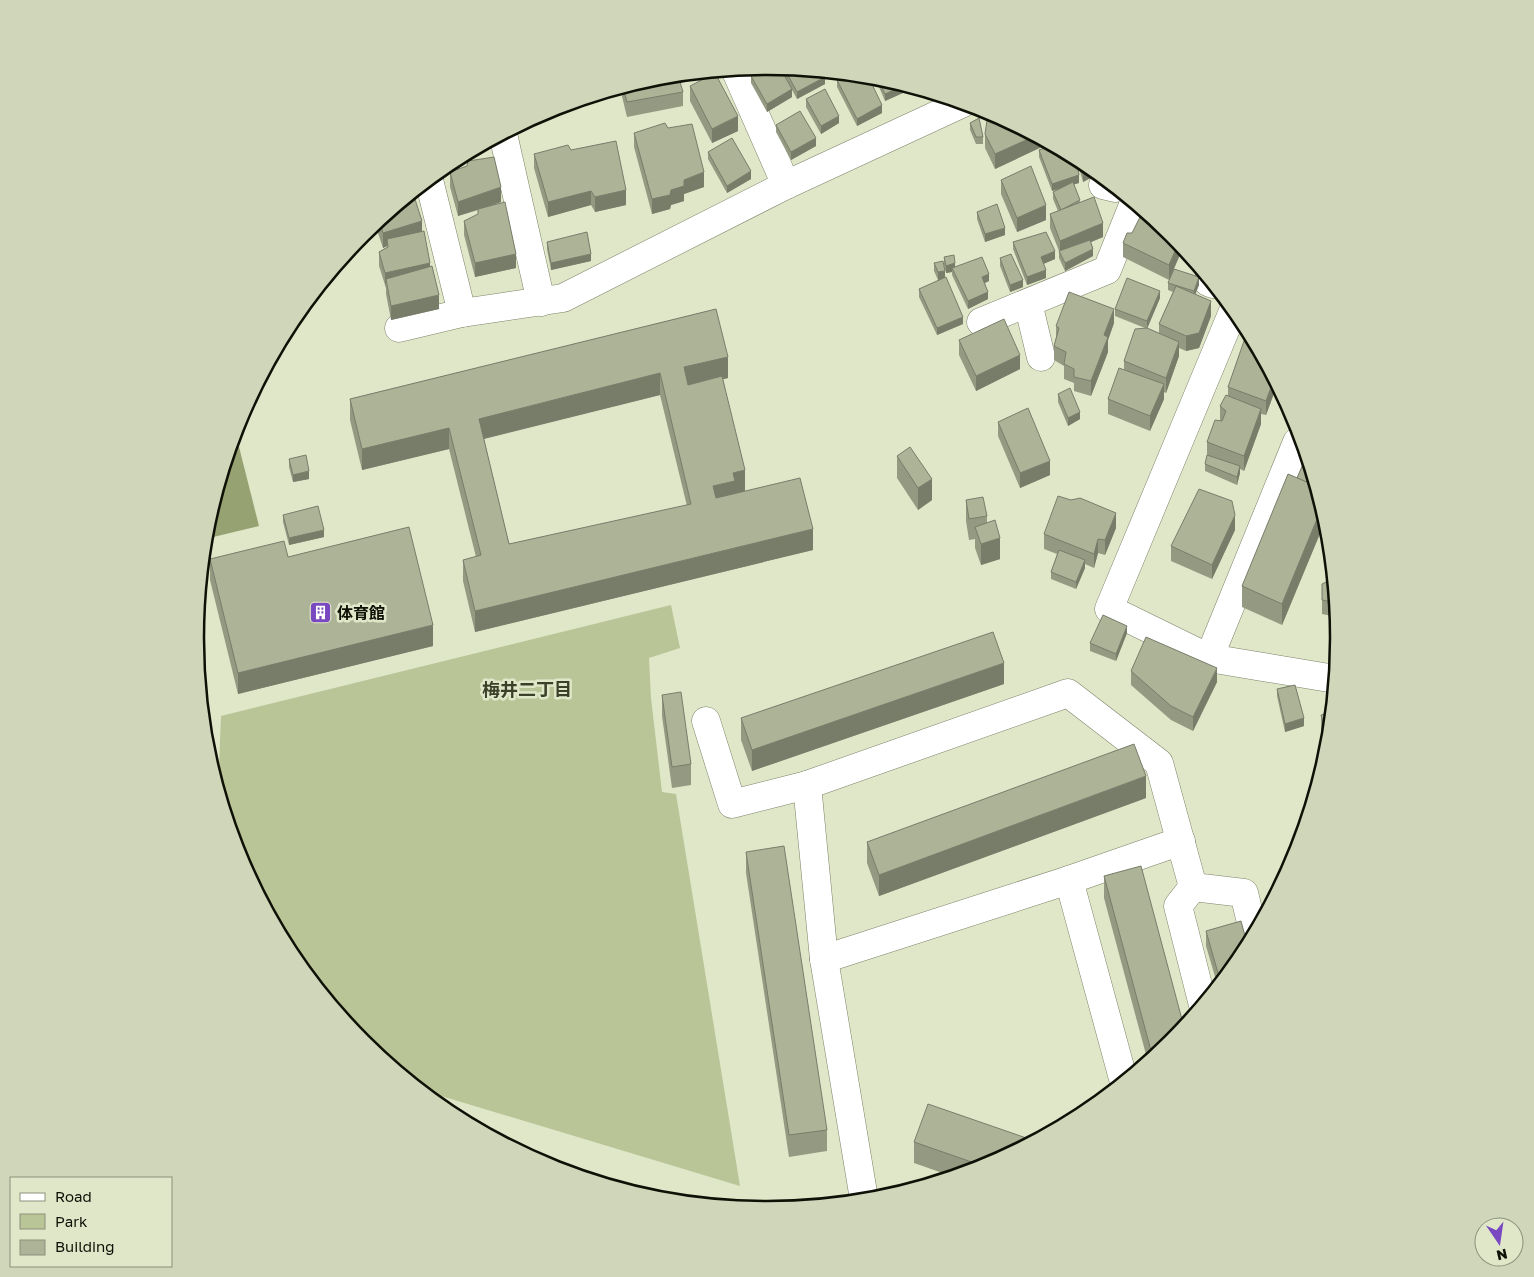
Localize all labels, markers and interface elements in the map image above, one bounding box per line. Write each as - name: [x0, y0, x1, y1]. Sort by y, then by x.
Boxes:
- building icon: 体育館: [309, 601, 333, 625]
- place label: 体育館: [337, 603, 385, 623]
- district label: 梅井二丁目: [482, 678, 572, 700]
- legend: [10, 1177, 172, 1267]
- text: Road: [55, 1187, 92, 1205]
- text: Park: [55, 1212, 88, 1230]
- north arrow: [1474, 1217, 1524, 1267]
- text: Building: [55, 1237, 115, 1255]
- text: N: [1495, 1246, 1509, 1265]

